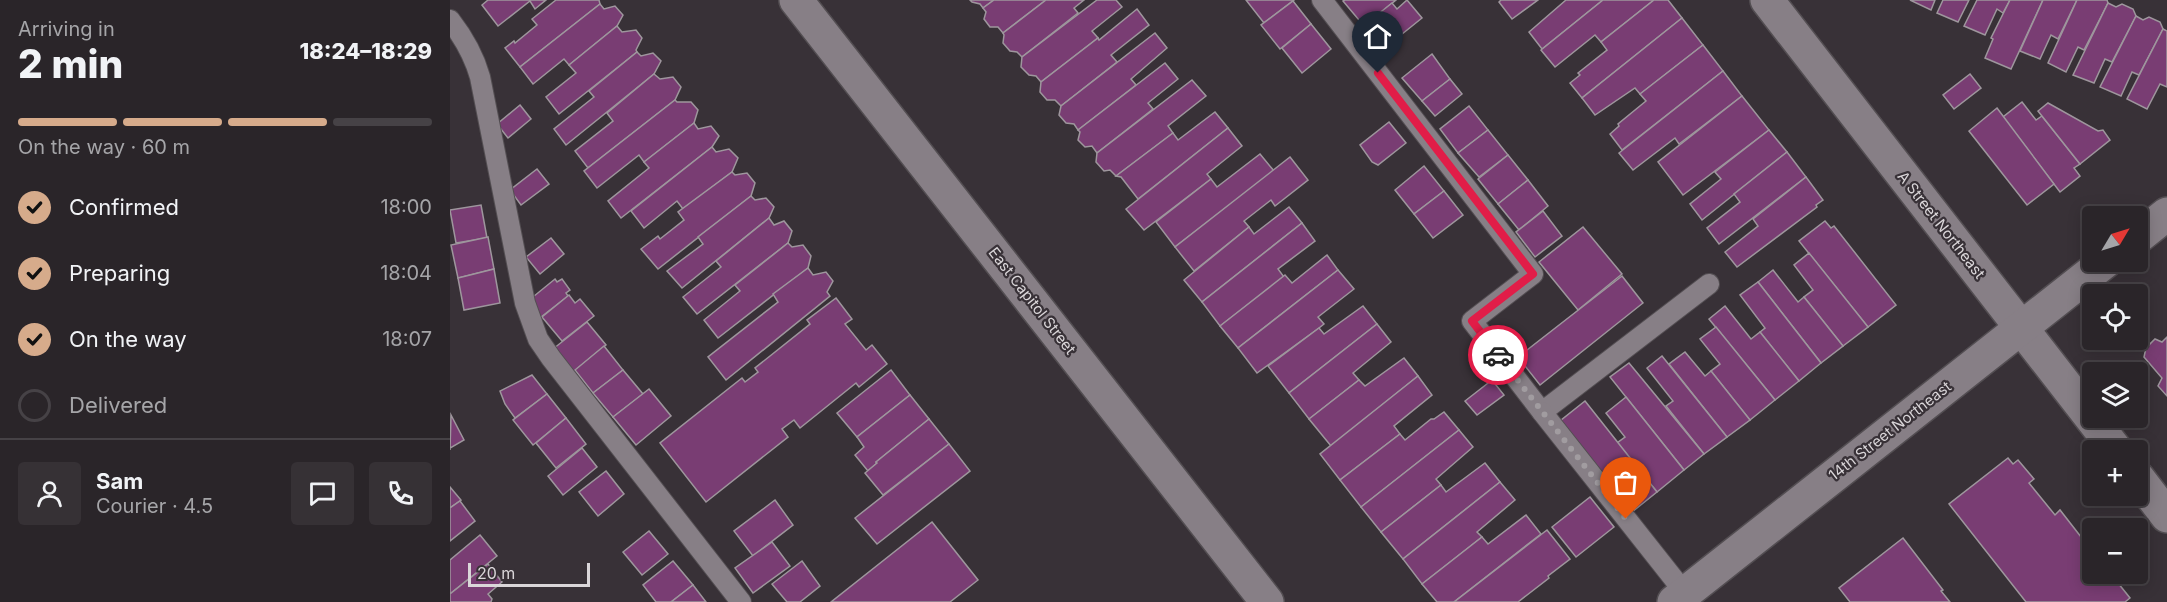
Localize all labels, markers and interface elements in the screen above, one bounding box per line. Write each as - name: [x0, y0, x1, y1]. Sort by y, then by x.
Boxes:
- pin: [1352, 11, 1403, 73]
- text: Arriving in: [18, 17, 115, 41]
- icon: home: [1361, 20, 1394, 53]
- text: 18:24–18:29: [299, 38, 432, 64]
- text: 2 min: [18, 40, 123, 87]
- text: On the way · 60 m: [18, 135, 190, 159]
- street label: A Street Northeast: [1894, 167, 1989, 282]
- icon: check: [18, 191, 51, 224]
- text: Confirmed: [69, 194, 179, 220]
- text: 18:00: [380, 195, 432, 219]
- north arrow: [2082, 206, 2148, 272]
- map controls: [2082, 206, 2148, 584]
- street label: East Capitol Street: [985, 243, 1080, 358]
- icon: check: [18, 257, 51, 290]
- text: Preparing: [69, 260, 170, 286]
- text: 18:04: [380, 261, 432, 285]
- button: locate: [2082, 284, 2148, 350]
- icon: check: [18, 323, 51, 356]
- courier: [1468, 325, 1528, 385]
- text: On the way: [69, 326, 187, 352]
- text: 18:07: [382, 327, 432, 351]
- icon: car: [1482, 339, 1515, 372]
- button: layers: [2082, 362, 2148, 428]
- street label: 14th Street Northeast: [1825, 377, 1955, 484]
- text: Delivered: [69, 392, 167, 418]
- button: +: [2082, 440, 2148, 506]
- pin: [1600, 457, 1651, 519]
- button: person: [18, 462, 81, 525]
- button: chat: [291, 462, 354, 525]
- button: phone: [369, 462, 432, 525]
- icon: bag: [1609, 466, 1642, 499]
- text: Sam: [96, 468, 143, 494]
- text: Courier · 4.5: [96, 494, 213, 518]
- button: −: [2082, 518, 2148, 584]
- scale bar: [468, 560, 590, 588]
- text: 20 m: [477, 563, 515, 583]

